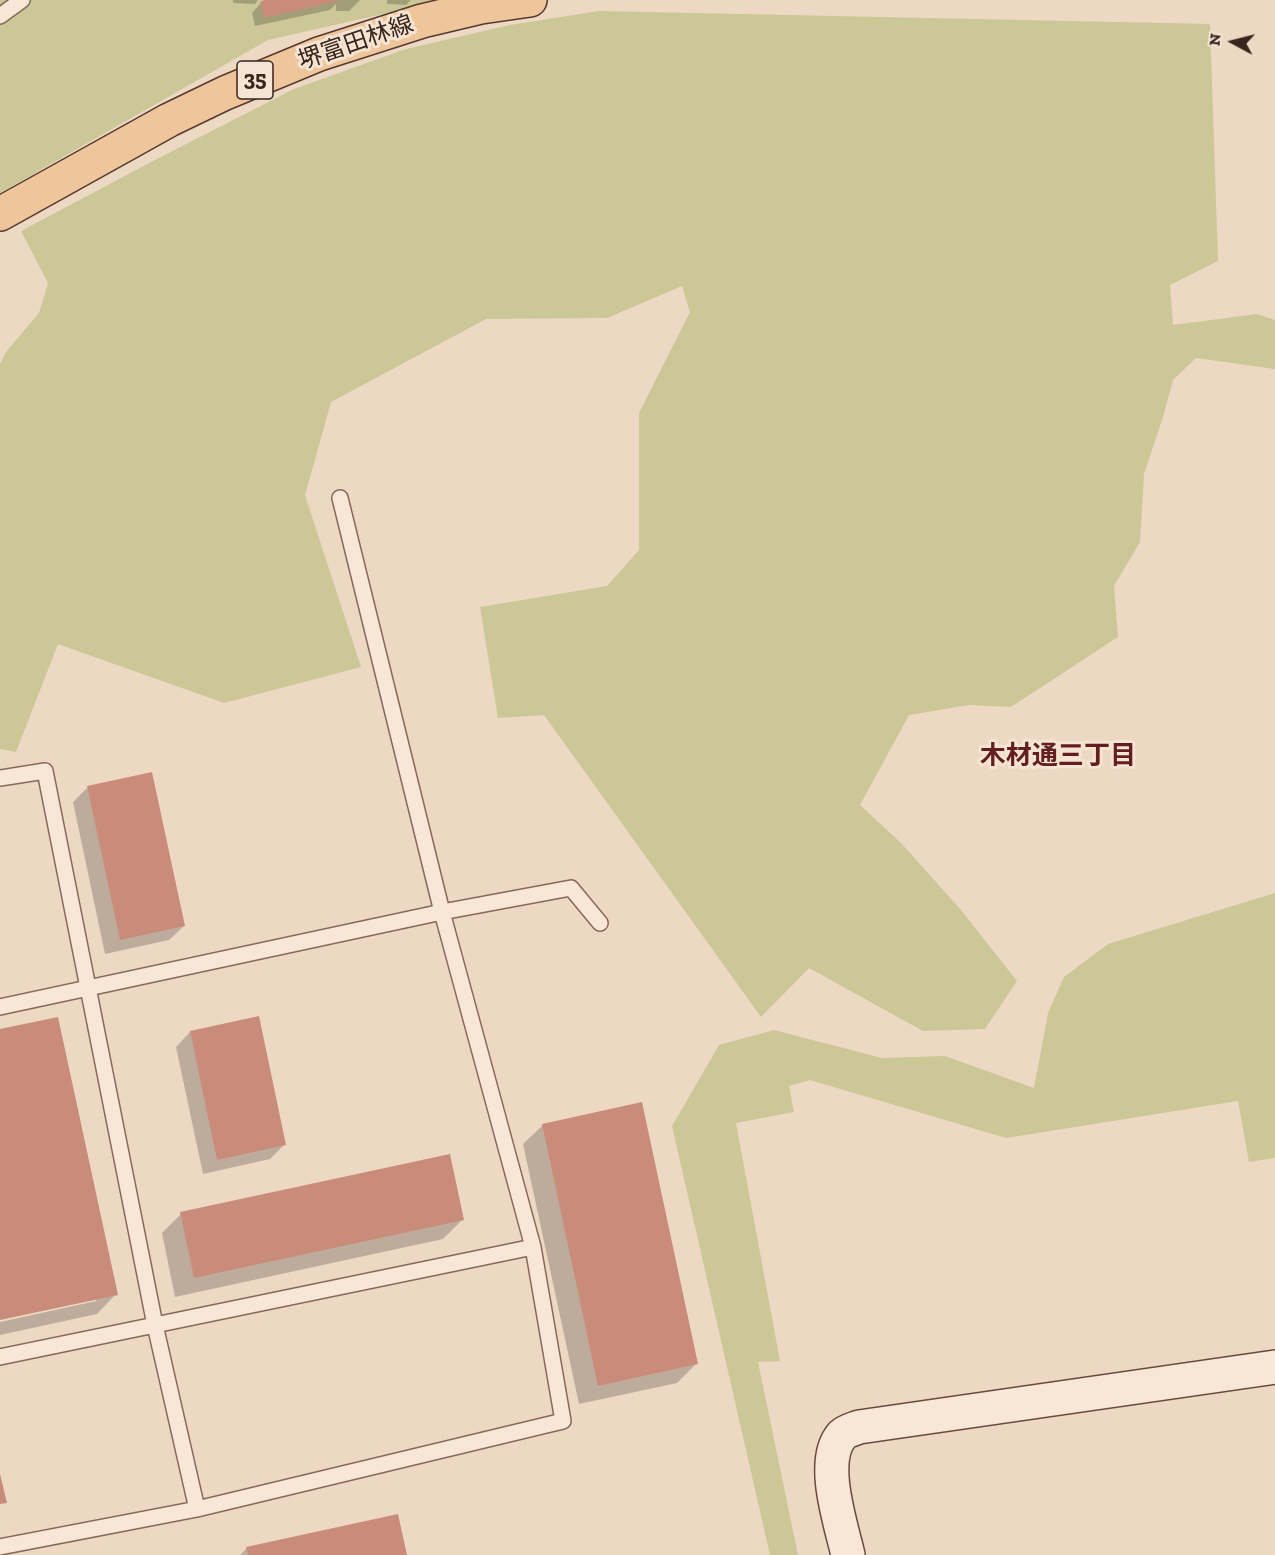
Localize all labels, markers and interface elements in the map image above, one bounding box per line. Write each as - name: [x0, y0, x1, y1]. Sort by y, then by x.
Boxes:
- street label: 堺富田林線: [295, 10, 417, 76]
- north arrow: [1203, 12, 1263, 72]
- text: N: [1204, 33, 1225, 47]
- road number: 35: [237, 61, 273, 99]
- district label: 木材通三丁目: [980, 741, 1136, 773]

